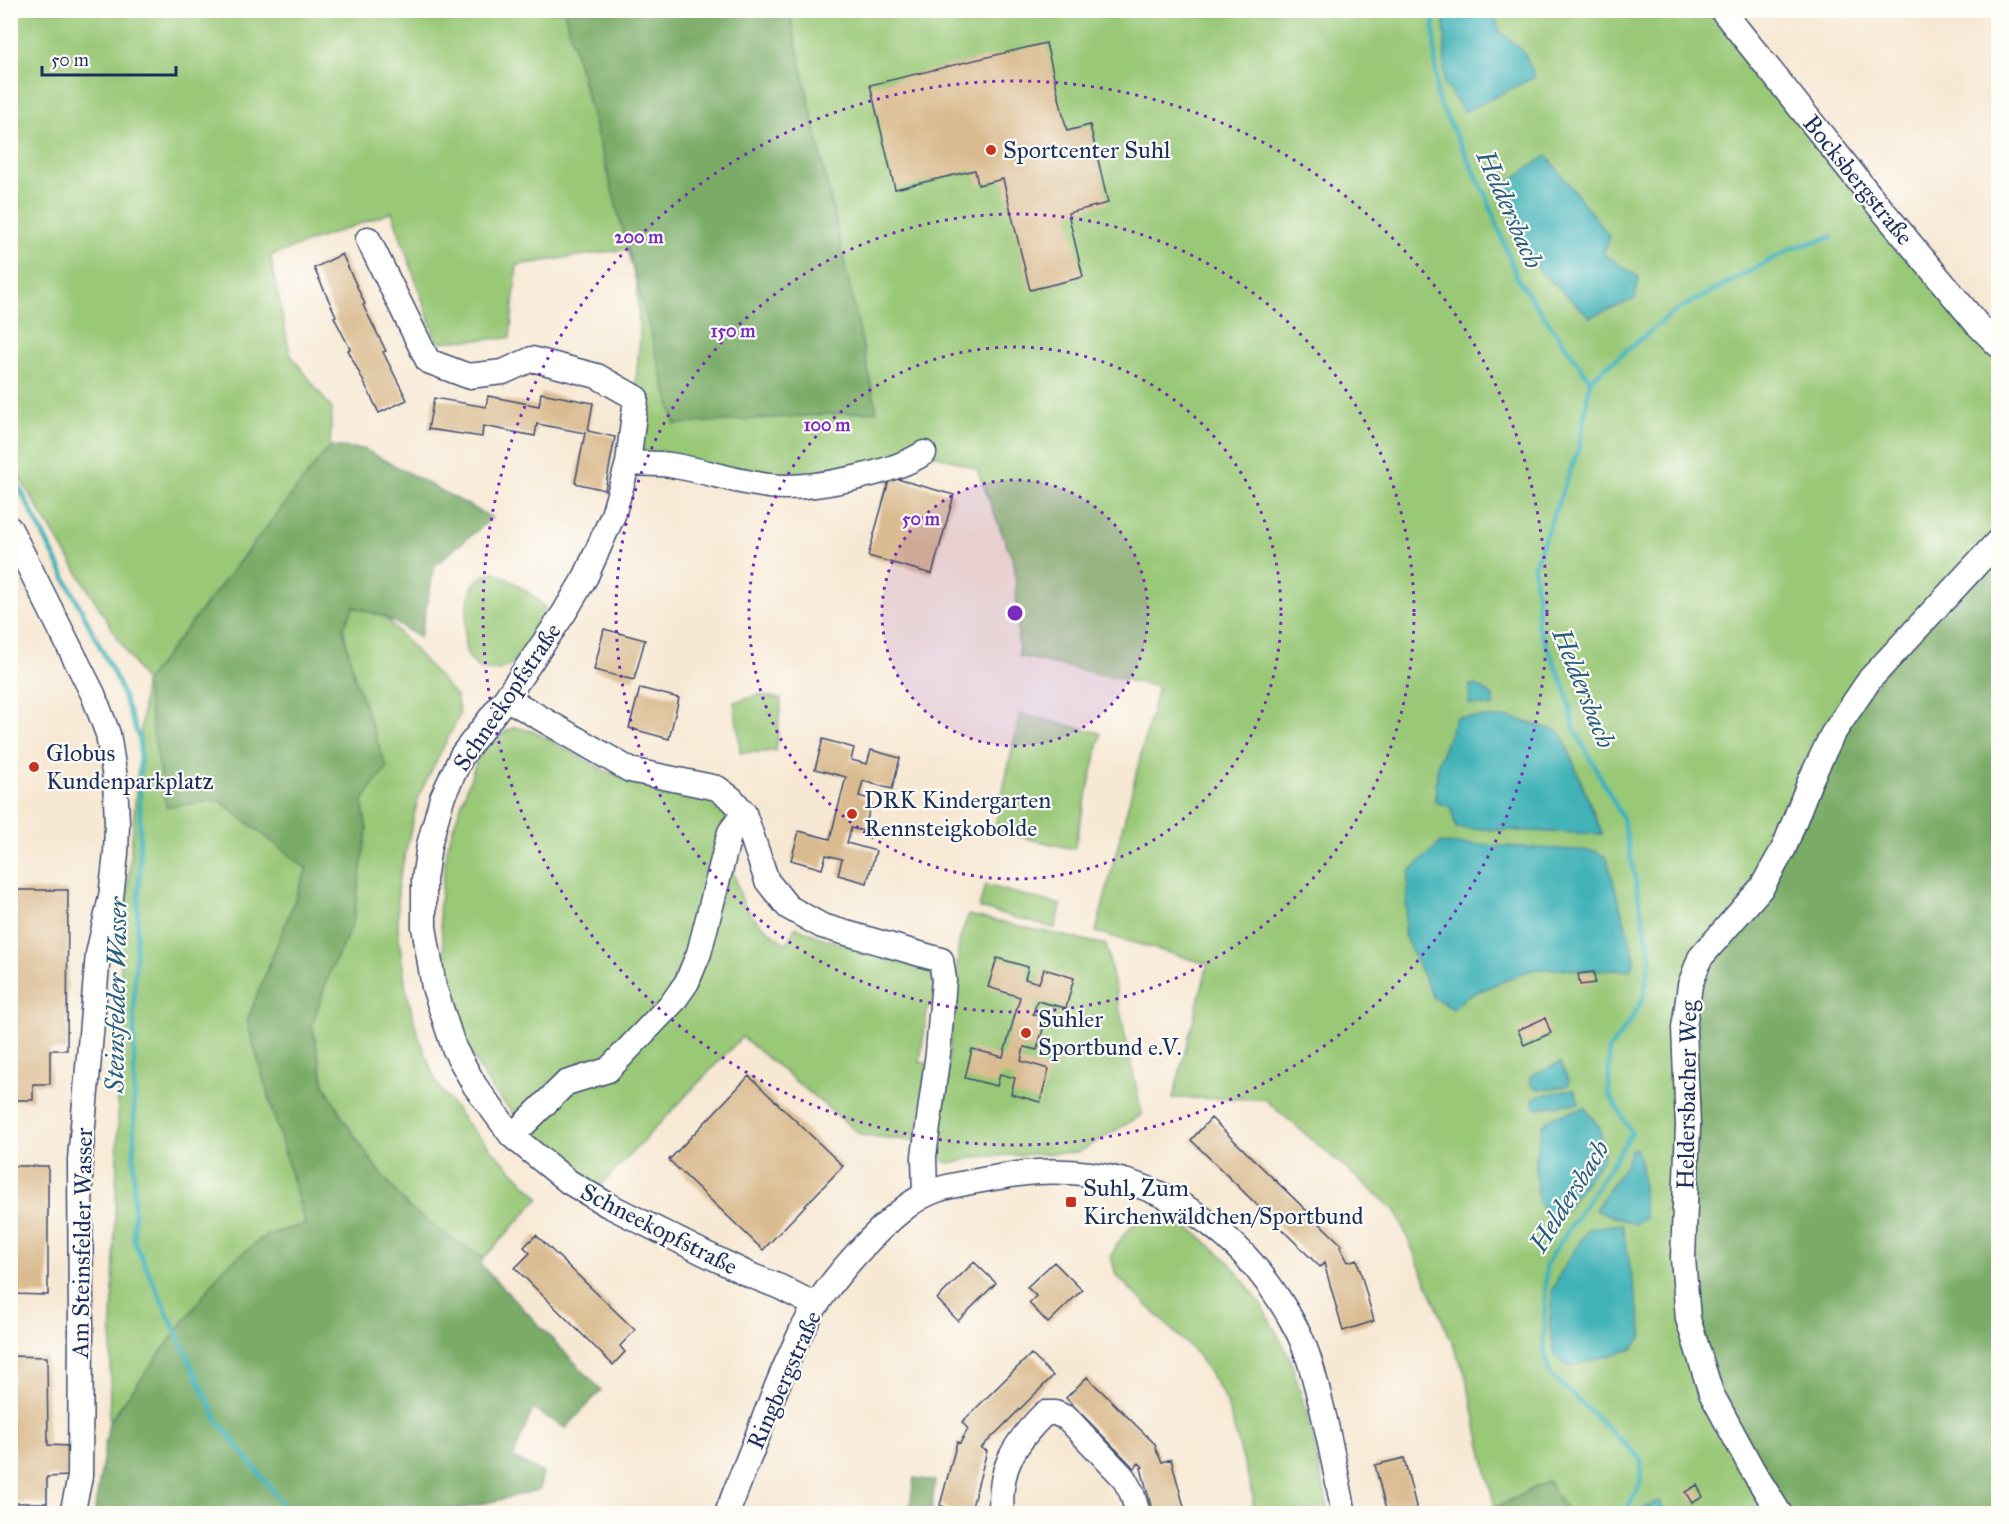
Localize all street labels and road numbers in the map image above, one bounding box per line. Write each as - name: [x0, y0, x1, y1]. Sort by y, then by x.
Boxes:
- street label: Bocksbergstraße: [1796, 109, 1920, 251]
- street label: Schneekopfstraße: [446, 617, 568, 777]
- street label: Heldersbacher Weg: [1670, 999, 1704, 1190]
- street label: Am Steinsfelder Wasser: [65, 1127, 99, 1360]
- street label: Schneekopfstraße: [575, 1177, 743, 1281]
- street label: Ringbergstraße: [740, 1306, 828, 1454]

